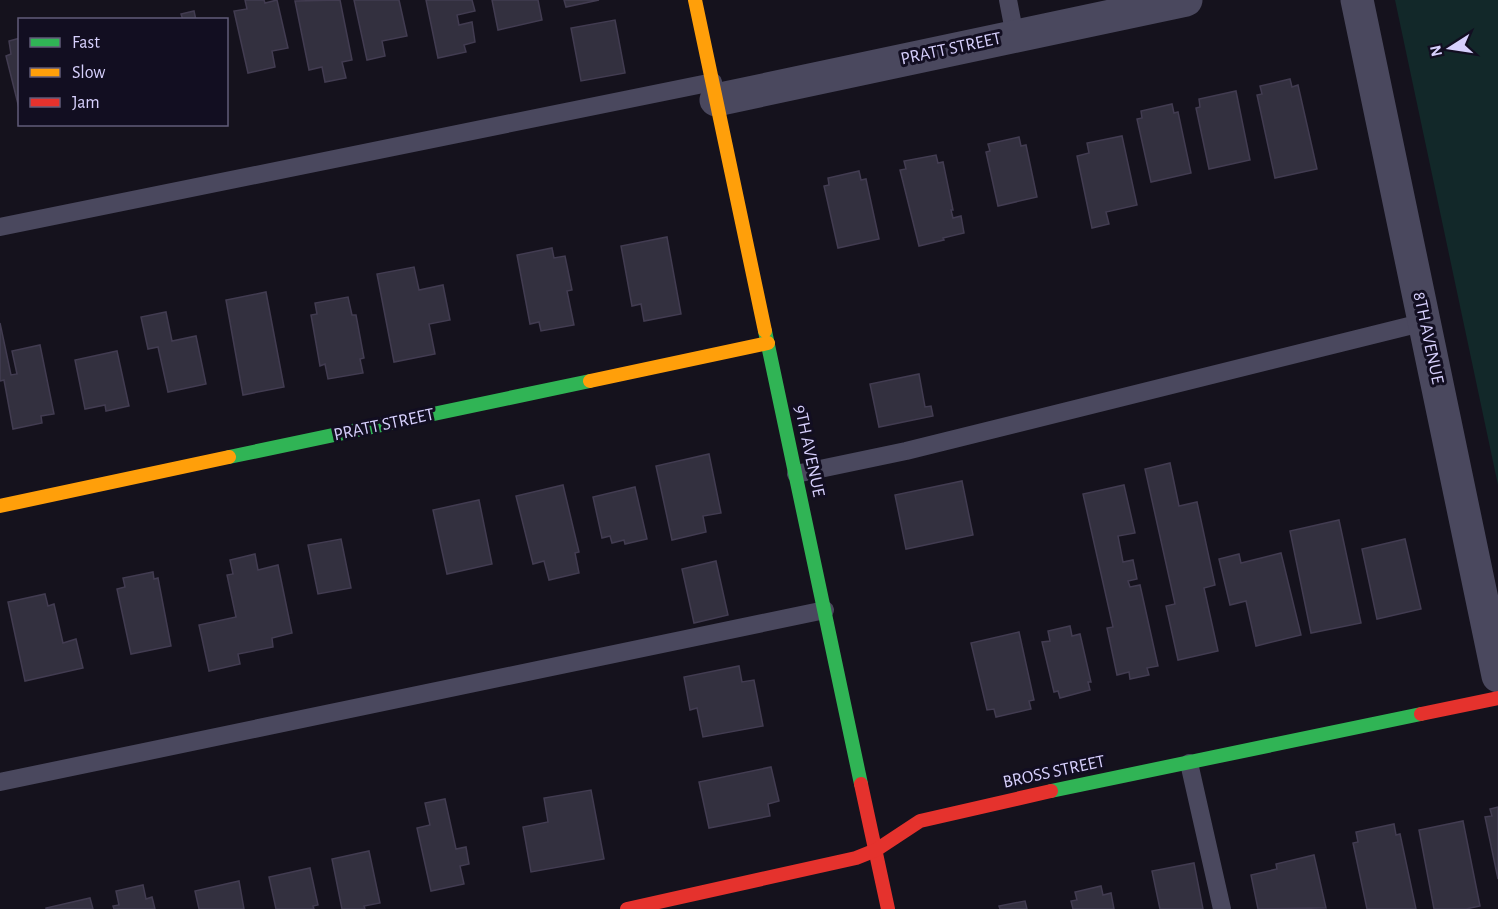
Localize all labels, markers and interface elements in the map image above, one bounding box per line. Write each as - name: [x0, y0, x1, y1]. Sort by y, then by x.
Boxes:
- legend: [18, 18, 228, 126]
- north arrow: [1420, 18, 1480, 78]
- street label: PRATT STREET: [899, 29, 1003, 68]
- text: Fast: [72, 34, 100, 52]
- text: N: [1427, 44, 1445, 58]
- text: Slow: [72, 64, 105, 82]
- text: Jam: [72, 94, 100, 112]
- street label: 8TH AVENUE: [1409, 290, 1447, 386]
- street label: 9TH AVENUE: [790, 403, 828, 499]
- street label: PRATT STREET: [332, 405, 436, 444]
- street label: BROSS STREET: [1001, 752, 1107, 792]

